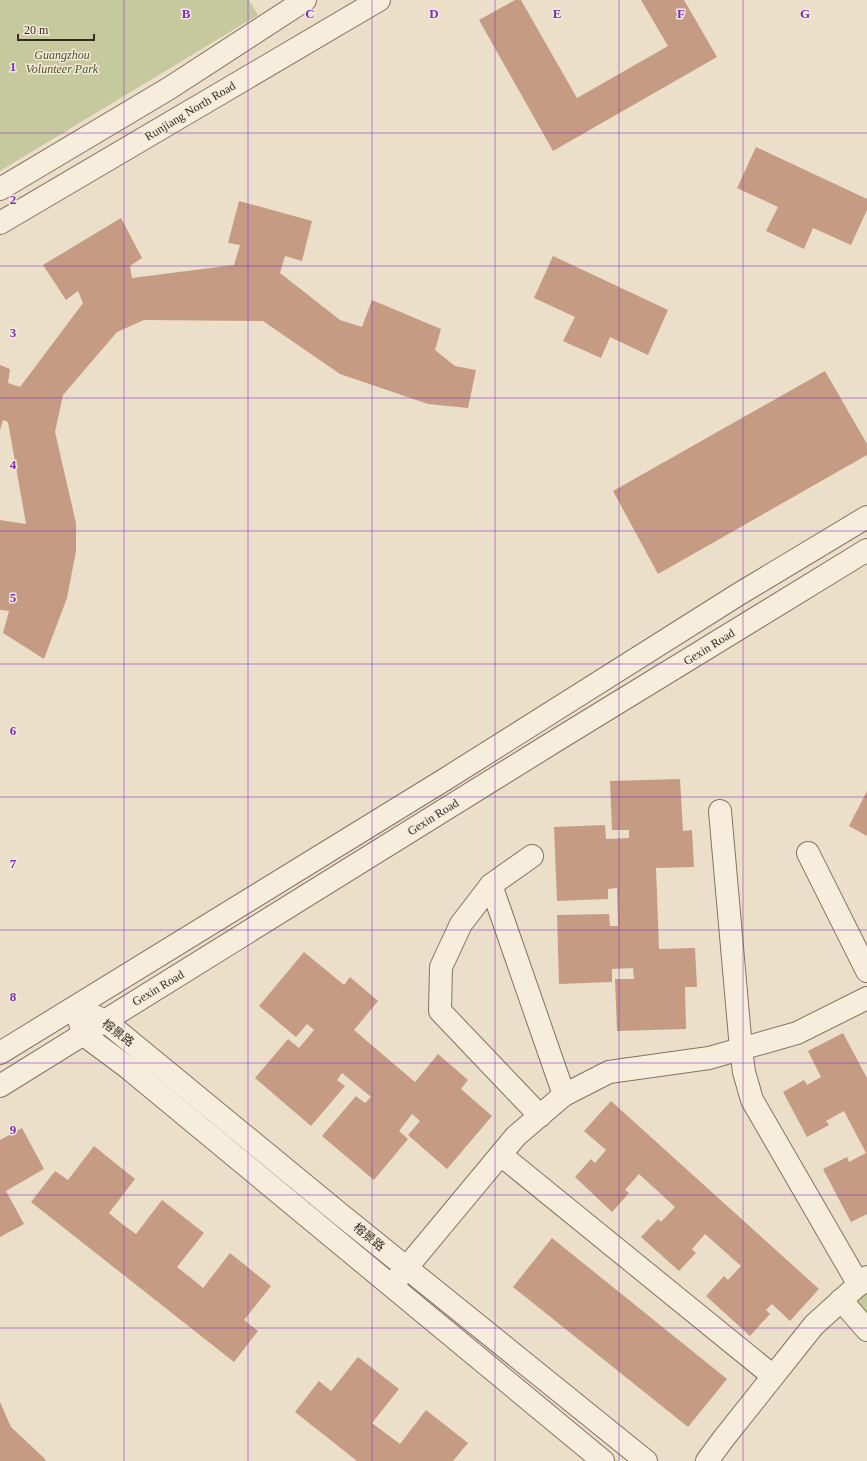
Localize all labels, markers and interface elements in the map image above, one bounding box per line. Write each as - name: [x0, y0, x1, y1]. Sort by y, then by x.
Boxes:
- text: B: [182, 6, 191, 21]
- text: C: [305, 6, 315, 21]
- text: D: [429, 6, 439, 21]
- text: E: [553, 6, 561, 21]
- text: F: [677, 6, 685, 21]
- text: G: [800, 6, 810, 21]
- scale bar: [18, 16, 94, 42]
- text: 20 m: [24, 23, 49, 37]
- park label: Guangzhou Volunteer Park: [26, 48, 99, 76]
- text: 1: [10, 59, 16, 74]
- street label: Runjiang North Road: [142, 78, 238, 144]
- text: 2: [10, 192, 16, 207]
- text: 3: [10, 325, 17, 340]
- text: 4: [10, 457, 17, 472]
- text: 5: [10, 590, 17, 605]
- street label: Gexin Road: [681, 626, 737, 668]
- text: 6: [10, 723, 17, 738]
- street label: Gexin Road: [405, 796, 461, 838]
- text: 7: [10, 856, 17, 871]
- street label: Gexin Road: [130, 967, 186, 1009]
- text: 8: [10, 989, 17, 1004]
- street label: 榕景路: [99, 1017, 137, 1049]
- text: 9: [10, 1122, 17, 1137]
- street label: 榕景路: [351, 1220, 387, 1254]

